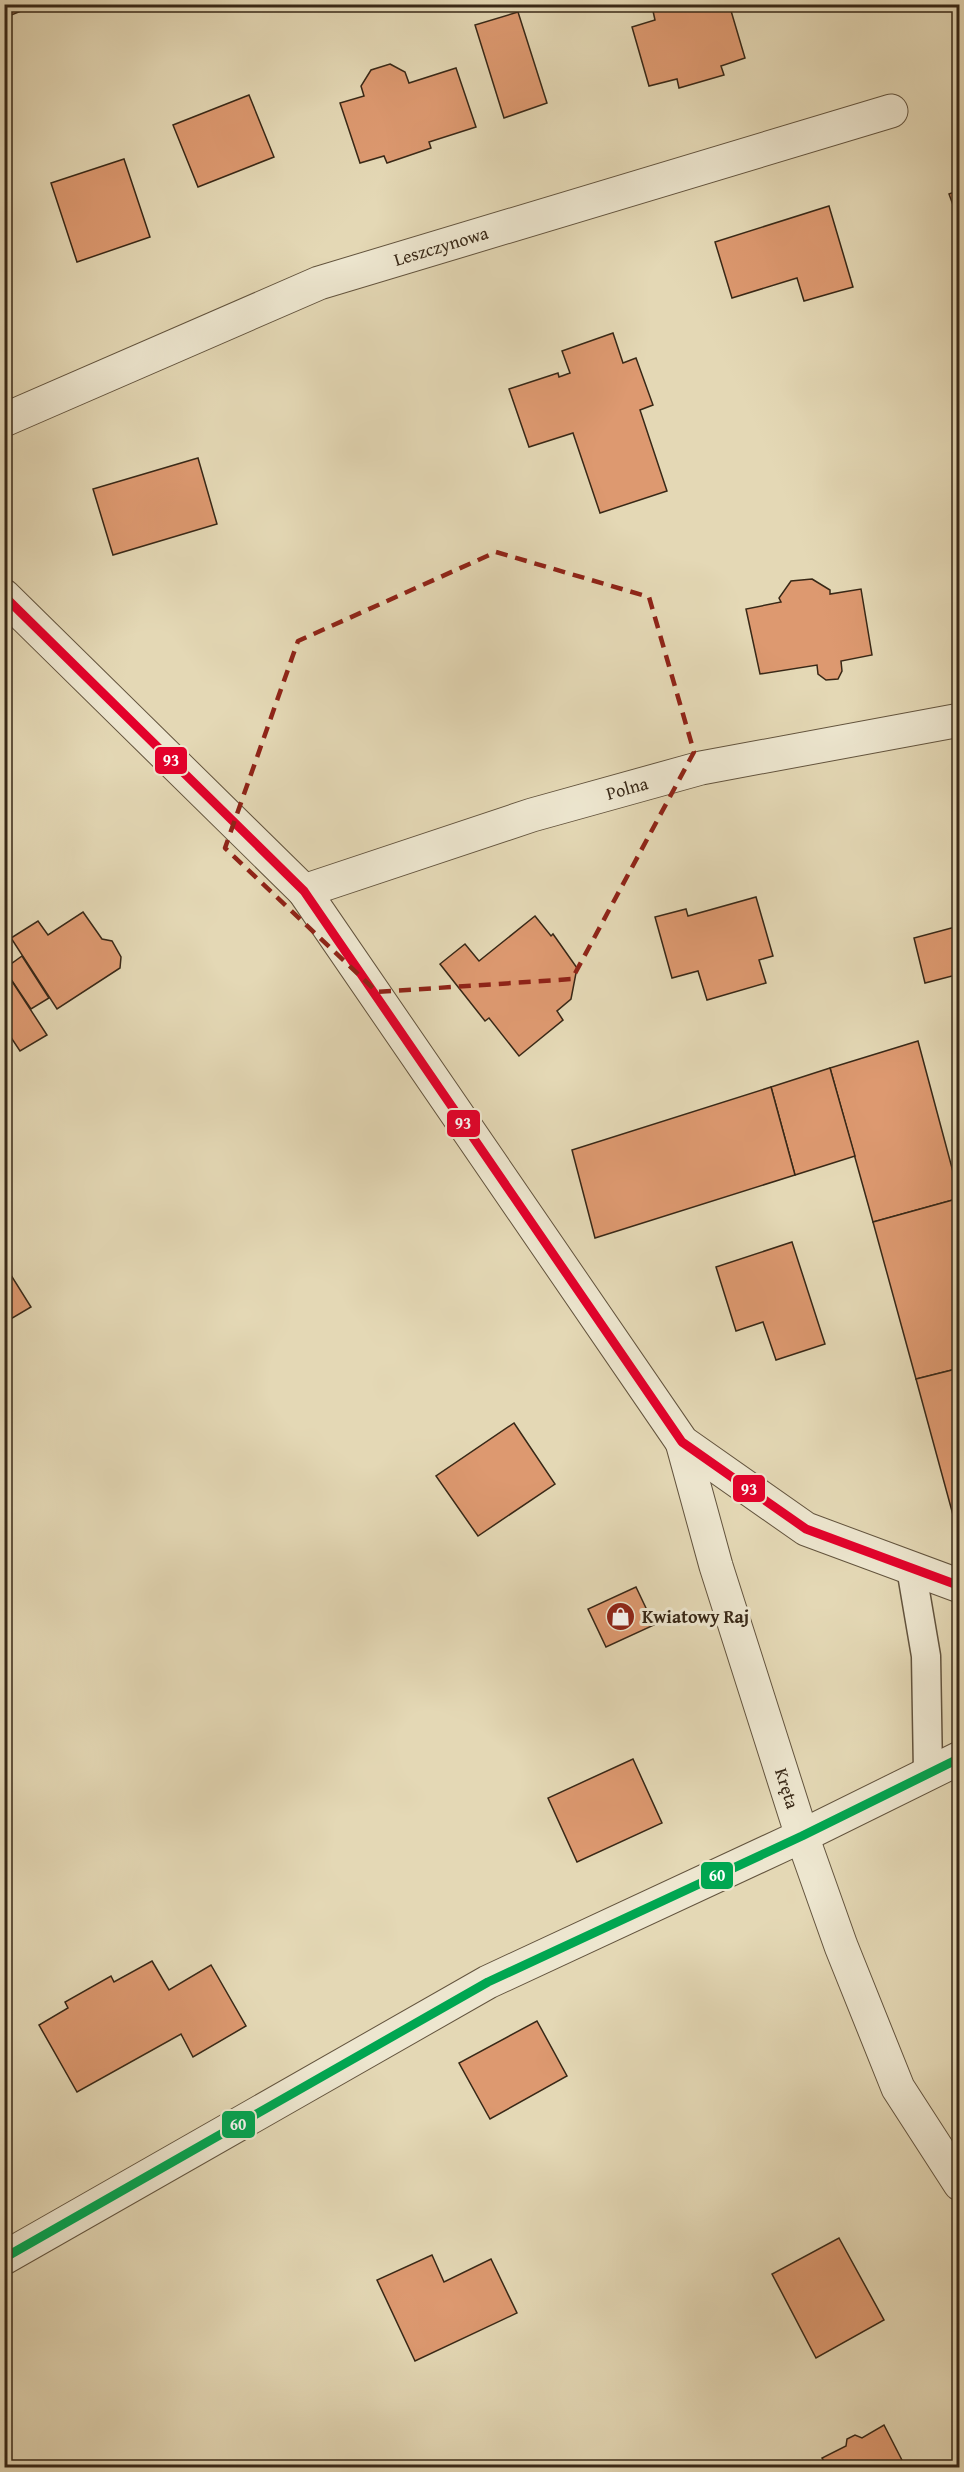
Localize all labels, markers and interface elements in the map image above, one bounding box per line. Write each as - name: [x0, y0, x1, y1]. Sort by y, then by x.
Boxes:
- street label: Leszczynowa: [391, 219, 492, 273]
- line badge: 93: [154, 746, 188, 775]
- text: 93: [163, 748, 179, 772]
- street label: Polna: [603, 769, 652, 807]
- line badge: 93: [446, 1109, 481, 1138]
- text: 93: [455, 1111, 471, 1135]
- line badge: 93: [732, 1474, 766, 1503]
- text: 93: [741, 1477, 757, 1501]
- shop icon: Kwiatowy Raj: [605, 1601, 637, 1633]
- place label: Kwiatowy Raj: [642, 1603, 749, 1630]
- street label: Kręta: [768, 1764, 807, 1813]
- line badge: 60: [700, 1861, 734, 1890]
- text: 60: [709, 1863, 725, 1887]
- line badge: 60: [221, 2110, 256, 2139]
- text: 60: [230, 2112, 246, 2136]

